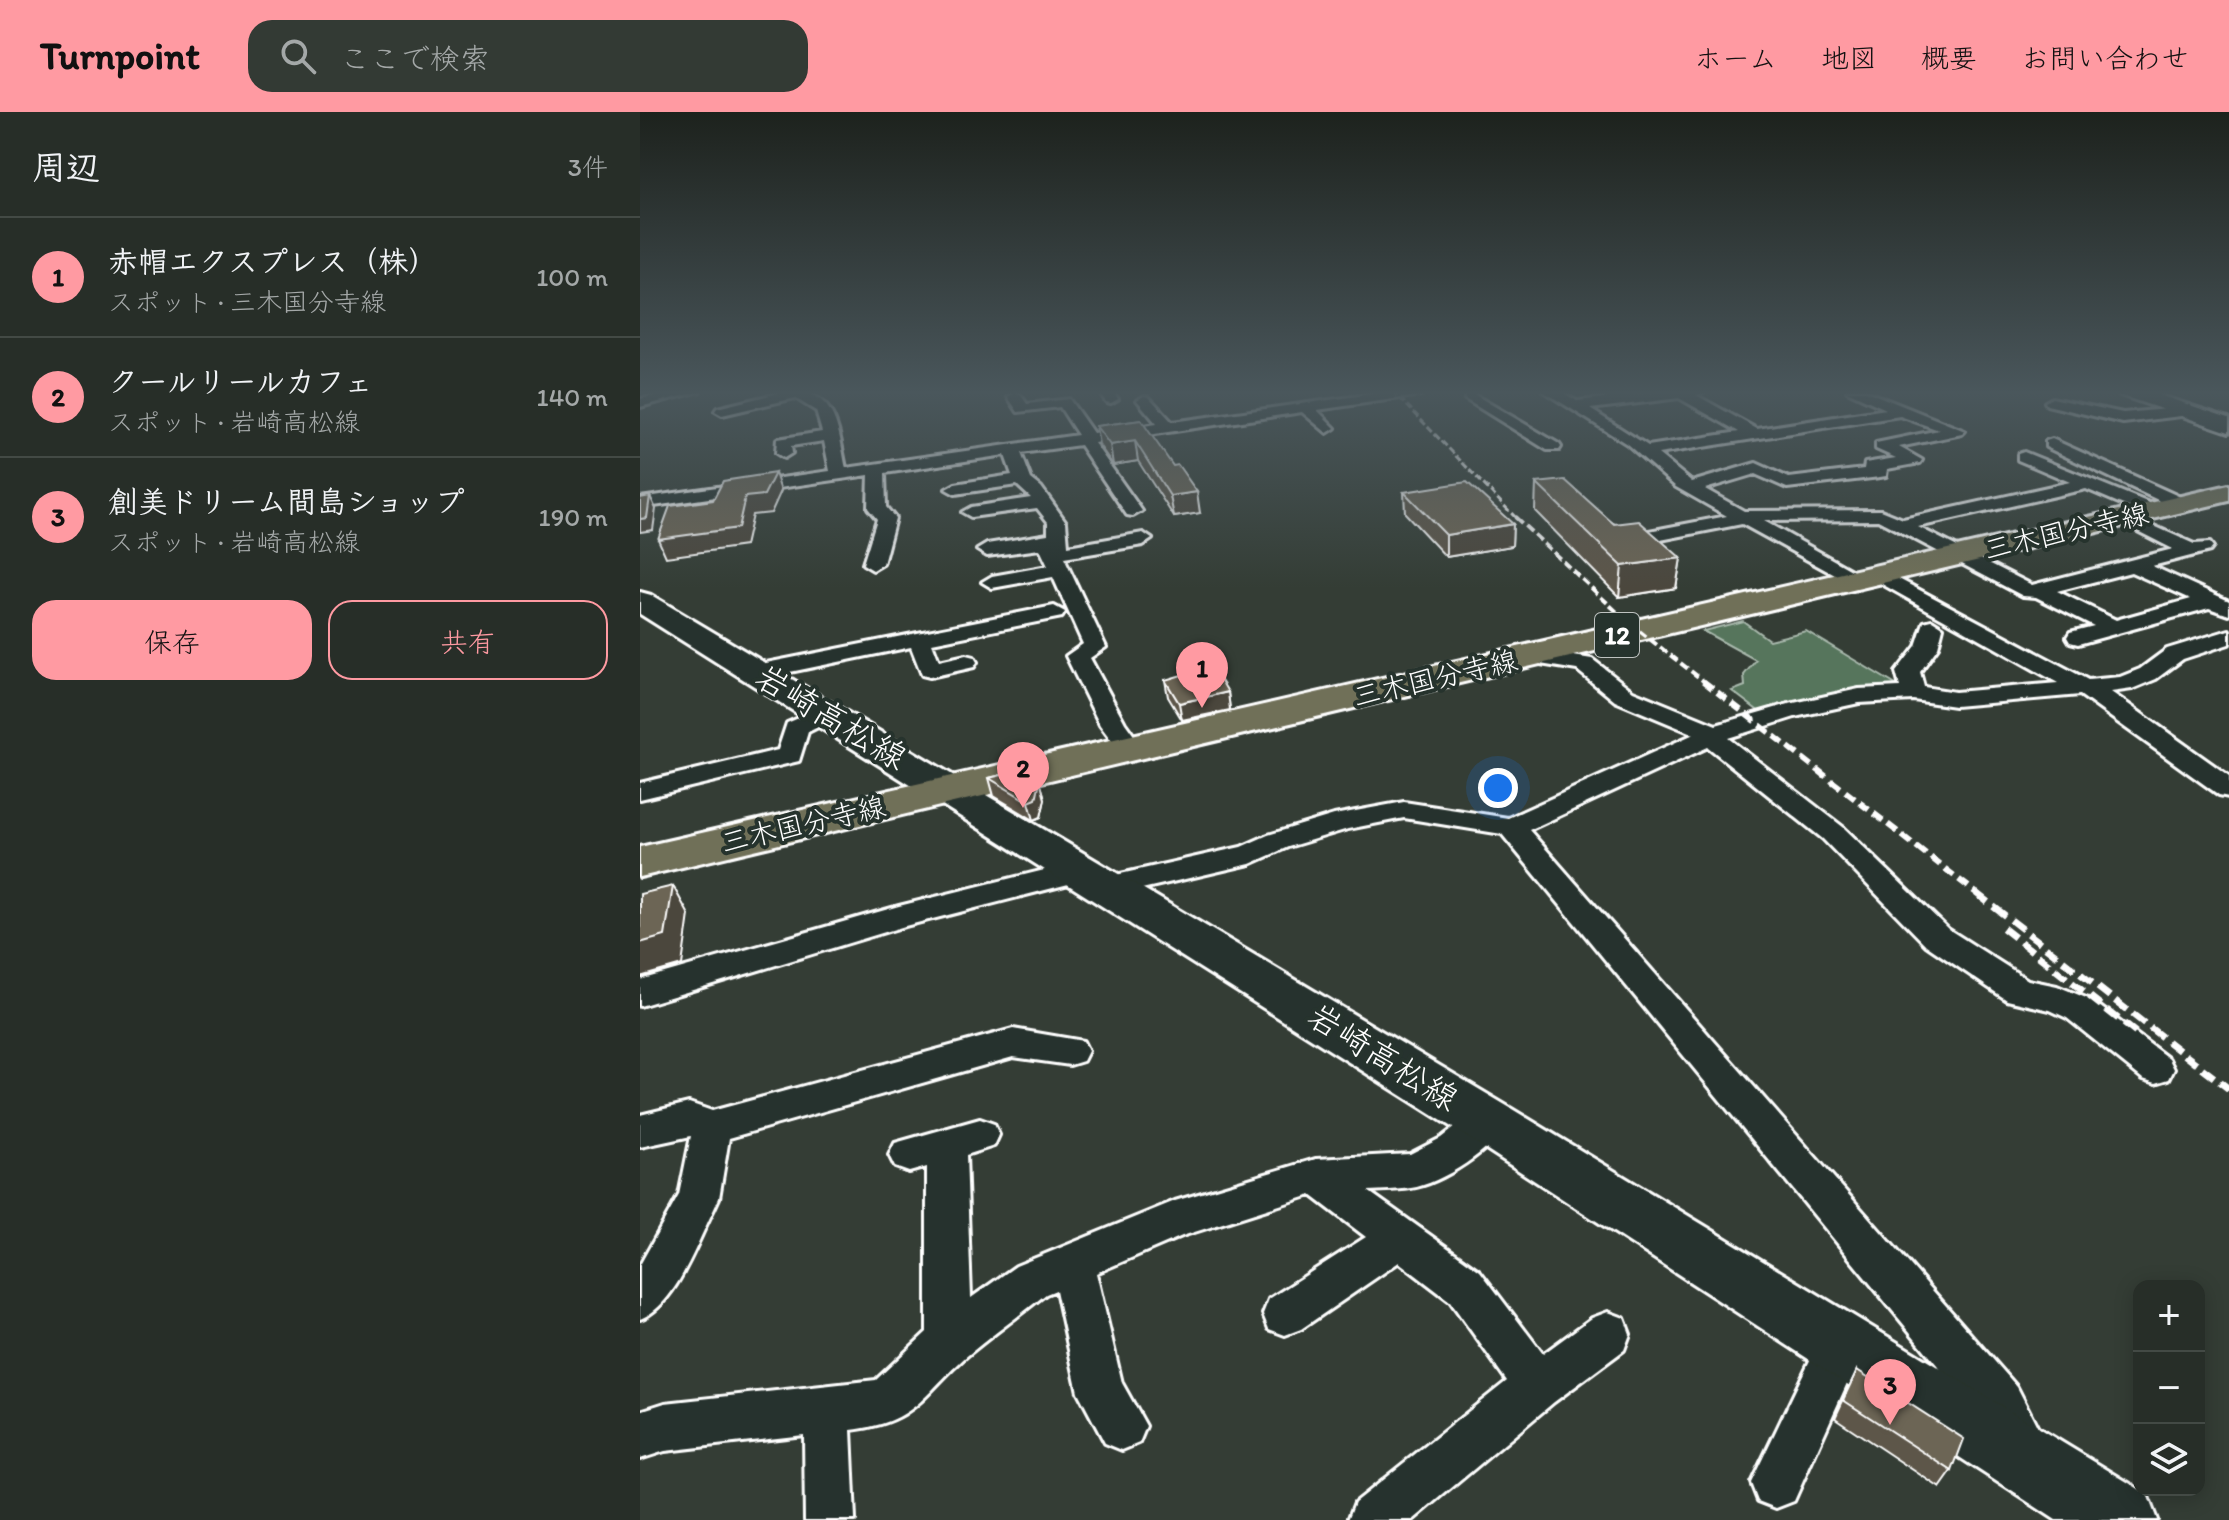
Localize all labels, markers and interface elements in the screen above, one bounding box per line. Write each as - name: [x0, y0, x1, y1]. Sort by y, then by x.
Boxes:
- search box: [248, 20, 808, 92]
- text: Turnpoint: [40, 33, 200, 79]
- icon: search: [276, 34, 320, 78]
- text: ここで検索: [340, 40, 490, 77]
- text: ホーム: [1694, 41, 1777, 75]
- text: 地図: [1821, 41, 1877, 75]
- text: 概要: [1921, 41, 1977, 75]
- text: お問い合わせ: [2021, 41, 2189, 75]
- text: 周辺: [32, 147, 100, 188]
- text: 3件: [568, 151, 608, 183]
- text: 赤帽エクスプレス（株）: [108, 243, 438, 280]
- text: 1: [52, 261, 64, 293]
- text: 100 m: [536, 261, 608, 293]
- text: スポット · 三木国分寺線: [108, 286, 386, 318]
- text: クールリールカフェ: [108, 363, 373, 400]
- text: 2: [51, 381, 65, 413]
- text: 140 m: [537, 381, 608, 413]
- text: スポット · 岩崎高松線: [108, 406, 360, 438]
- text: 創美ドリーム間島ショップ: [108, 483, 464, 520]
- street label: 三木国分寺線: [1980, 496, 2152, 566]
- text: 3: [51, 501, 65, 533]
- text: 190 m: [539, 501, 608, 533]
- text: スポット · 岩崎高松線: [108, 526, 360, 558]
- button: 保存: [32, 600, 312, 680]
- button: 共有: [328, 600, 608, 680]
- road number: 12: [1595, 613, 1639, 657]
- pin: 1: [1176, 642, 1228, 708]
- street label: 三木国分寺線: [1349, 643, 1521, 713]
- street label: 岩崎高松線: [748, 656, 914, 778]
- pin: 2: [997, 742, 1049, 808]
- your location: [1478, 768, 1518, 808]
- street label: 三木国分寺線: [717, 789, 889, 859]
- street label: 岩崎高松線: [1300, 995, 1466, 1119]
- map controls: [2133, 1280, 2205, 1496]
- button: +: [2133, 1280, 2205, 1352]
- button: −: [2133, 1352, 2205, 1424]
- pin: 3: [1864, 1359, 1916, 1425]
- button: layers: [2133, 1424, 2205, 1496]

